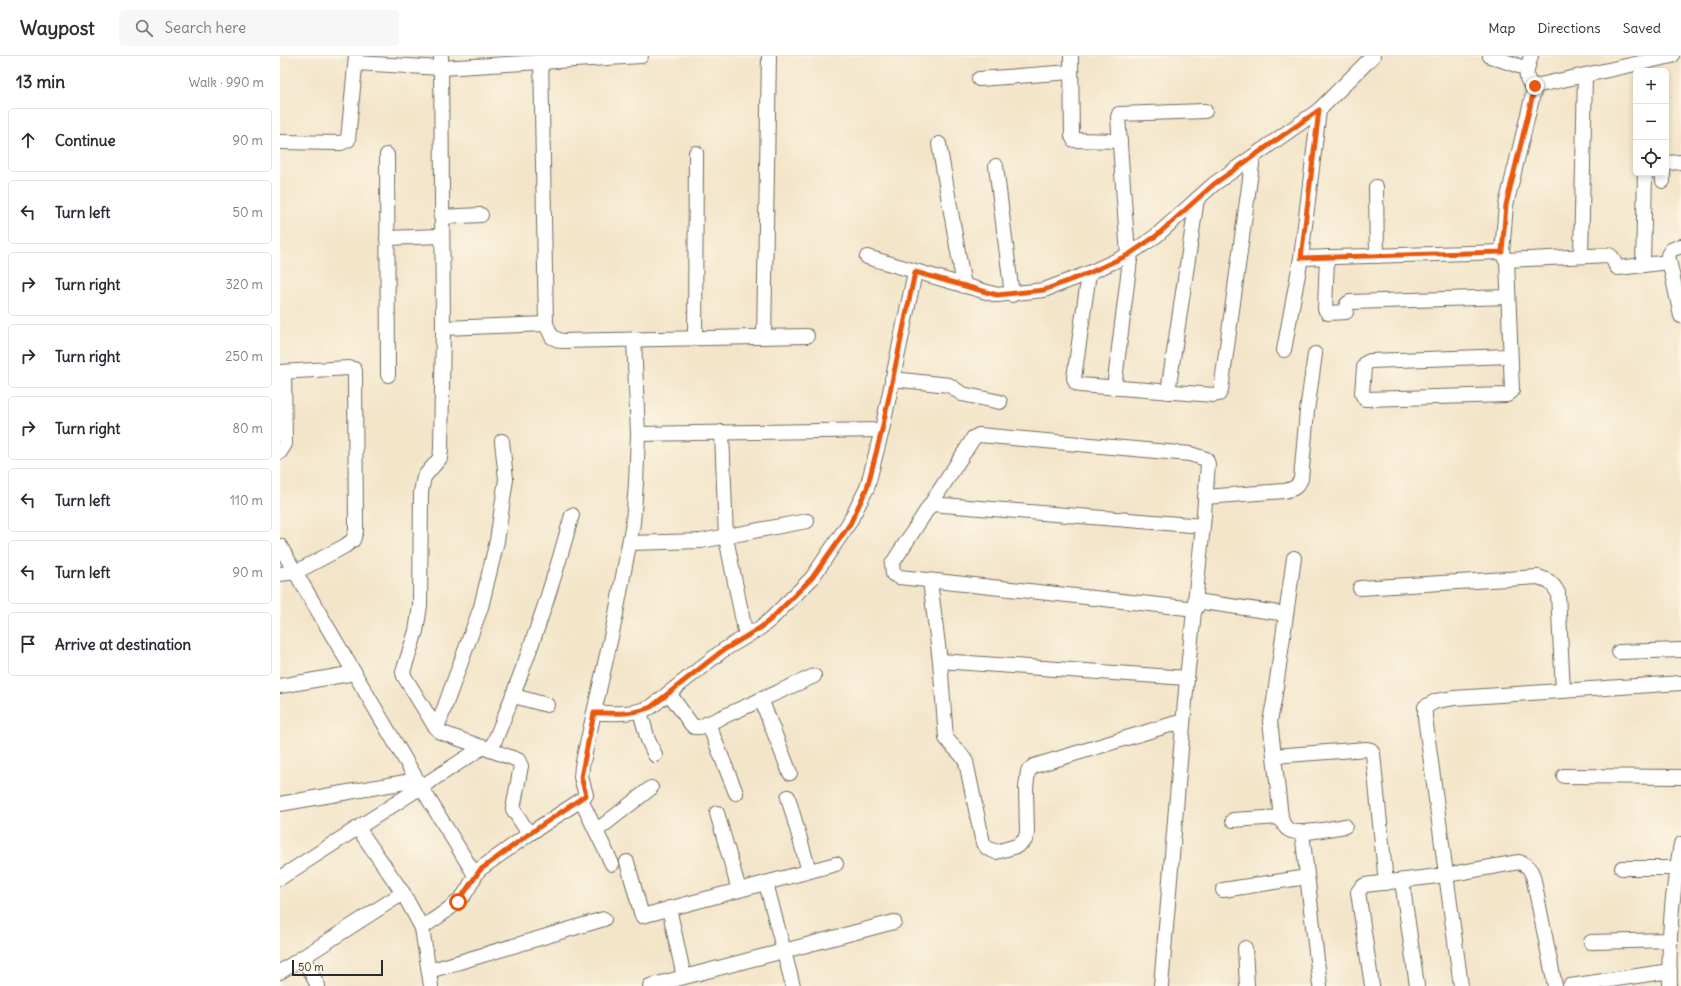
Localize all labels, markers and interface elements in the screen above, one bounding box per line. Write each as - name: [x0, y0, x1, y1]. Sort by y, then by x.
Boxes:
- search box: [119, 10, 399, 46]
- text: Waypost: [20, 16, 95, 40]
- icon: search: [133, 17, 155, 39]
- text: Search here: [165, 18, 246, 37]
- text: Map: [1488, 19, 1515, 37]
- text: Directions: [1537, 19, 1601, 37]
- text: Saved: [1623, 19, 1661, 37]
- map controls: [1633, 68, 1669, 176]
- button: +: [1633, 68, 1669, 104]
- text: 13 min: [16, 71, 65, 93]
- text: Walk · 990 m: [189, 74, 264, 91]
- route end: [1526, 77, 1544, 95]
- button: −: [1633, 104, 1669, 140]
- icon: ahead: [17, 129, 39, 151]
- text: Continue: [55, 131, 116, 150]
- text: 90 m: [232, 132, 263, 149]
- button: locate: [1633, 140, 1669, 176]
- icon: left: [17, 201, 39, 223]
- text: Turn left: [55, 203, 110, 222]
- text: 50 m: [232, 204, 263, 221]
- icon: right: [17, 273, 39, 295]
- text: Turn right: [55, 275, 120, 294]
- text: 320 m: [225, 276, 263, 293]
- icon: right: [17, 345, 39, 367]
- text: Turn right: [55, 347, 120, 366]
- text: 250 m: [225, 348, 263, 365]
- icon: right: [17, 417, 39, 439]
- text: Turn right: [55, 419, 120, 438]
- text: 80 m: [232, 420, 263, 437]
- icon: left: [17, 489, 39, 511]
- text: Turn left: [55, 491, 110, 510]
- text: 110 m: [230, 492, 263, 509]
- icon: left: [17, 561, 39, 583]
- text: Turn left: [55, 563, 110, 582]
- text: 90 m: [232, 564, 263, 581]
- icon: arrive: [17, 633, 39, 655]
- text: Arrive at destination: [55, 635, 191, 654]
- route start: [449, 893, 467, 911]
- scale bar: [292, 958, 383, 977]
- text: 50 m: [298, 960, 324, 974]

